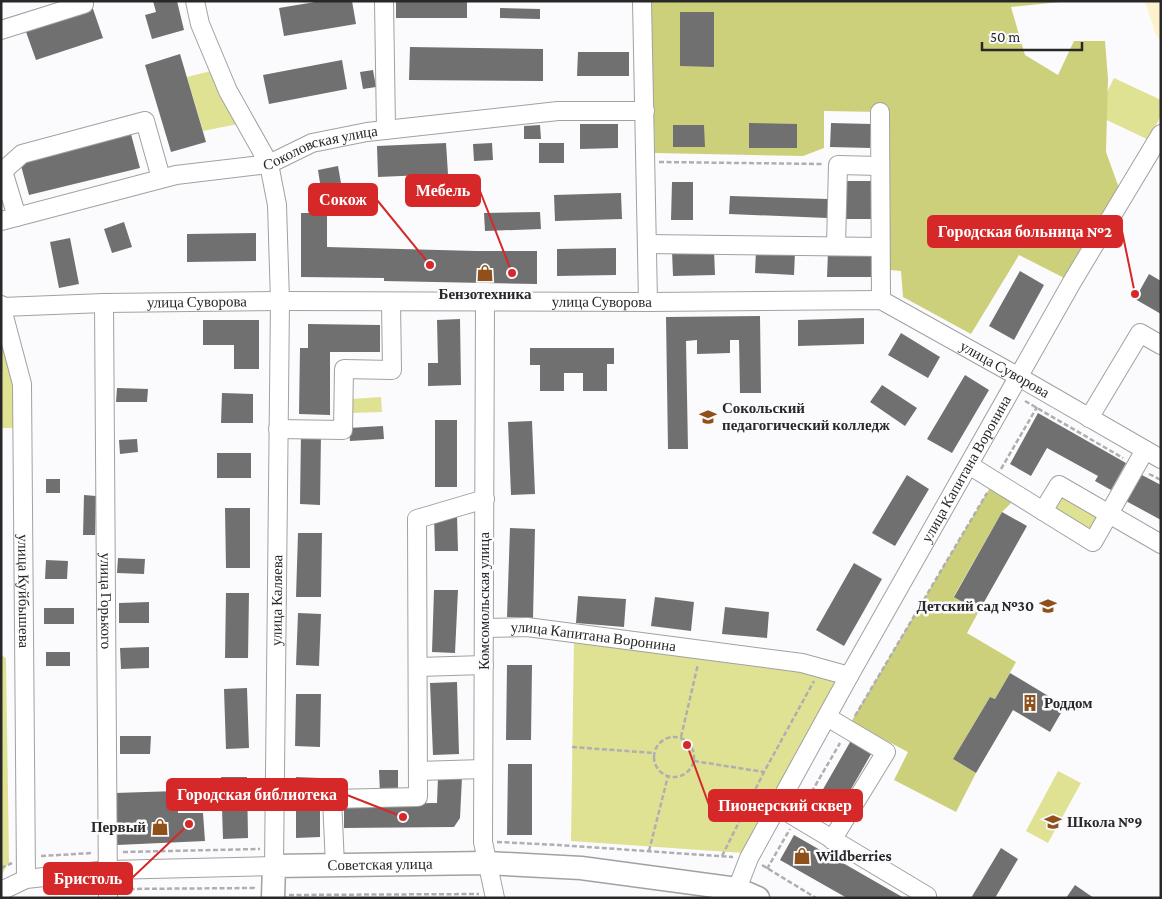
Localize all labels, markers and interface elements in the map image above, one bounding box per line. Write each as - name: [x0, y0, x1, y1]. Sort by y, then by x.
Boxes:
- scale bar: [982, 20, 1082, 52]
- text: 50 m: [990, 29, 1020, 45]
- street label: Соколовская улица: [262, 123, 379, 173]
- callout: Мебель: [406, 175, 480, 206]
- text: Мебель: [416, 182, 471, 199]
- callout: Сокож: [309, 184, 377, 215]
- text: Сокож: [319, 191, 367, 208]
- callout: Городская больница №2: [928, 216, 1122, 247]
- text: Городская больница №2: [938, 223, 1112, 241]
- shop icon: Бензотехника: [475, 263, 495, 283]
- place label: Бензотехника: [439, 286, 532, 302]
- street label: улица Суворова: [147, 293, 247, 311]
- street label: улица Суворова: [552, 294, 652, 310]
- street label: улица Суворова: [957, 338, 1053, 401]
- street label: улица Капитана Воронина: [918, 392, 1014, 545]
- place label: Сокольский педагогический колледж: [722, 400, 890, 433]
- school or university icon: Сокольский педагогический колледж: [698, 407, 718, 427]
- street label: Комсомольская улица: [476, 532, 492, 670]
- street label: улица Куйбышева: [15, 534, 32, 649]
- street label: улица Горького: [98, 553, 114, 649]
- street label: улица Каляева: [268, 554, 285, 646]
- school or university icon: Детский сад №30: [1038, 596, 1058, 616]
- place label: Детский сад №30: [916, 598, 1034, 614]
- street label: улица Капитана Воронина: [511, 619, 677, 654]
- building icon: Роддом: [1020, 693, 1040, 713]
- place label: Роддом: [1044, 695, 1092, 711]
- callout: Городская библиотека: [167, 779, 347, 810]
- text: Городская библиотека: [177, 786, 337, 804]
- callout: Пионерский сквер: [709, 790, 862, 821]
- text: Пионерский сквер: [718, 797, 852, 815]
- school or university icon: Школа №9: [1043, 812, 1063, 832]
- place label: Школа №9: [1067, 814, 1142, 830]
- shop icon: Первый: [150, 817, 170, 837]
- place label: Первый: [91, 819, 146, 835]
- shop icon: Wildberries: [792, 846, 812, 866]
- place label: Wildberries: [815, 848, 892, 864]
- street label: Советская улица: [327, 856, 433, 873]
- callout: Бристоль: [44, 863, 132, 894]
- text: Бристоль: [54, 870, 123, 888]

